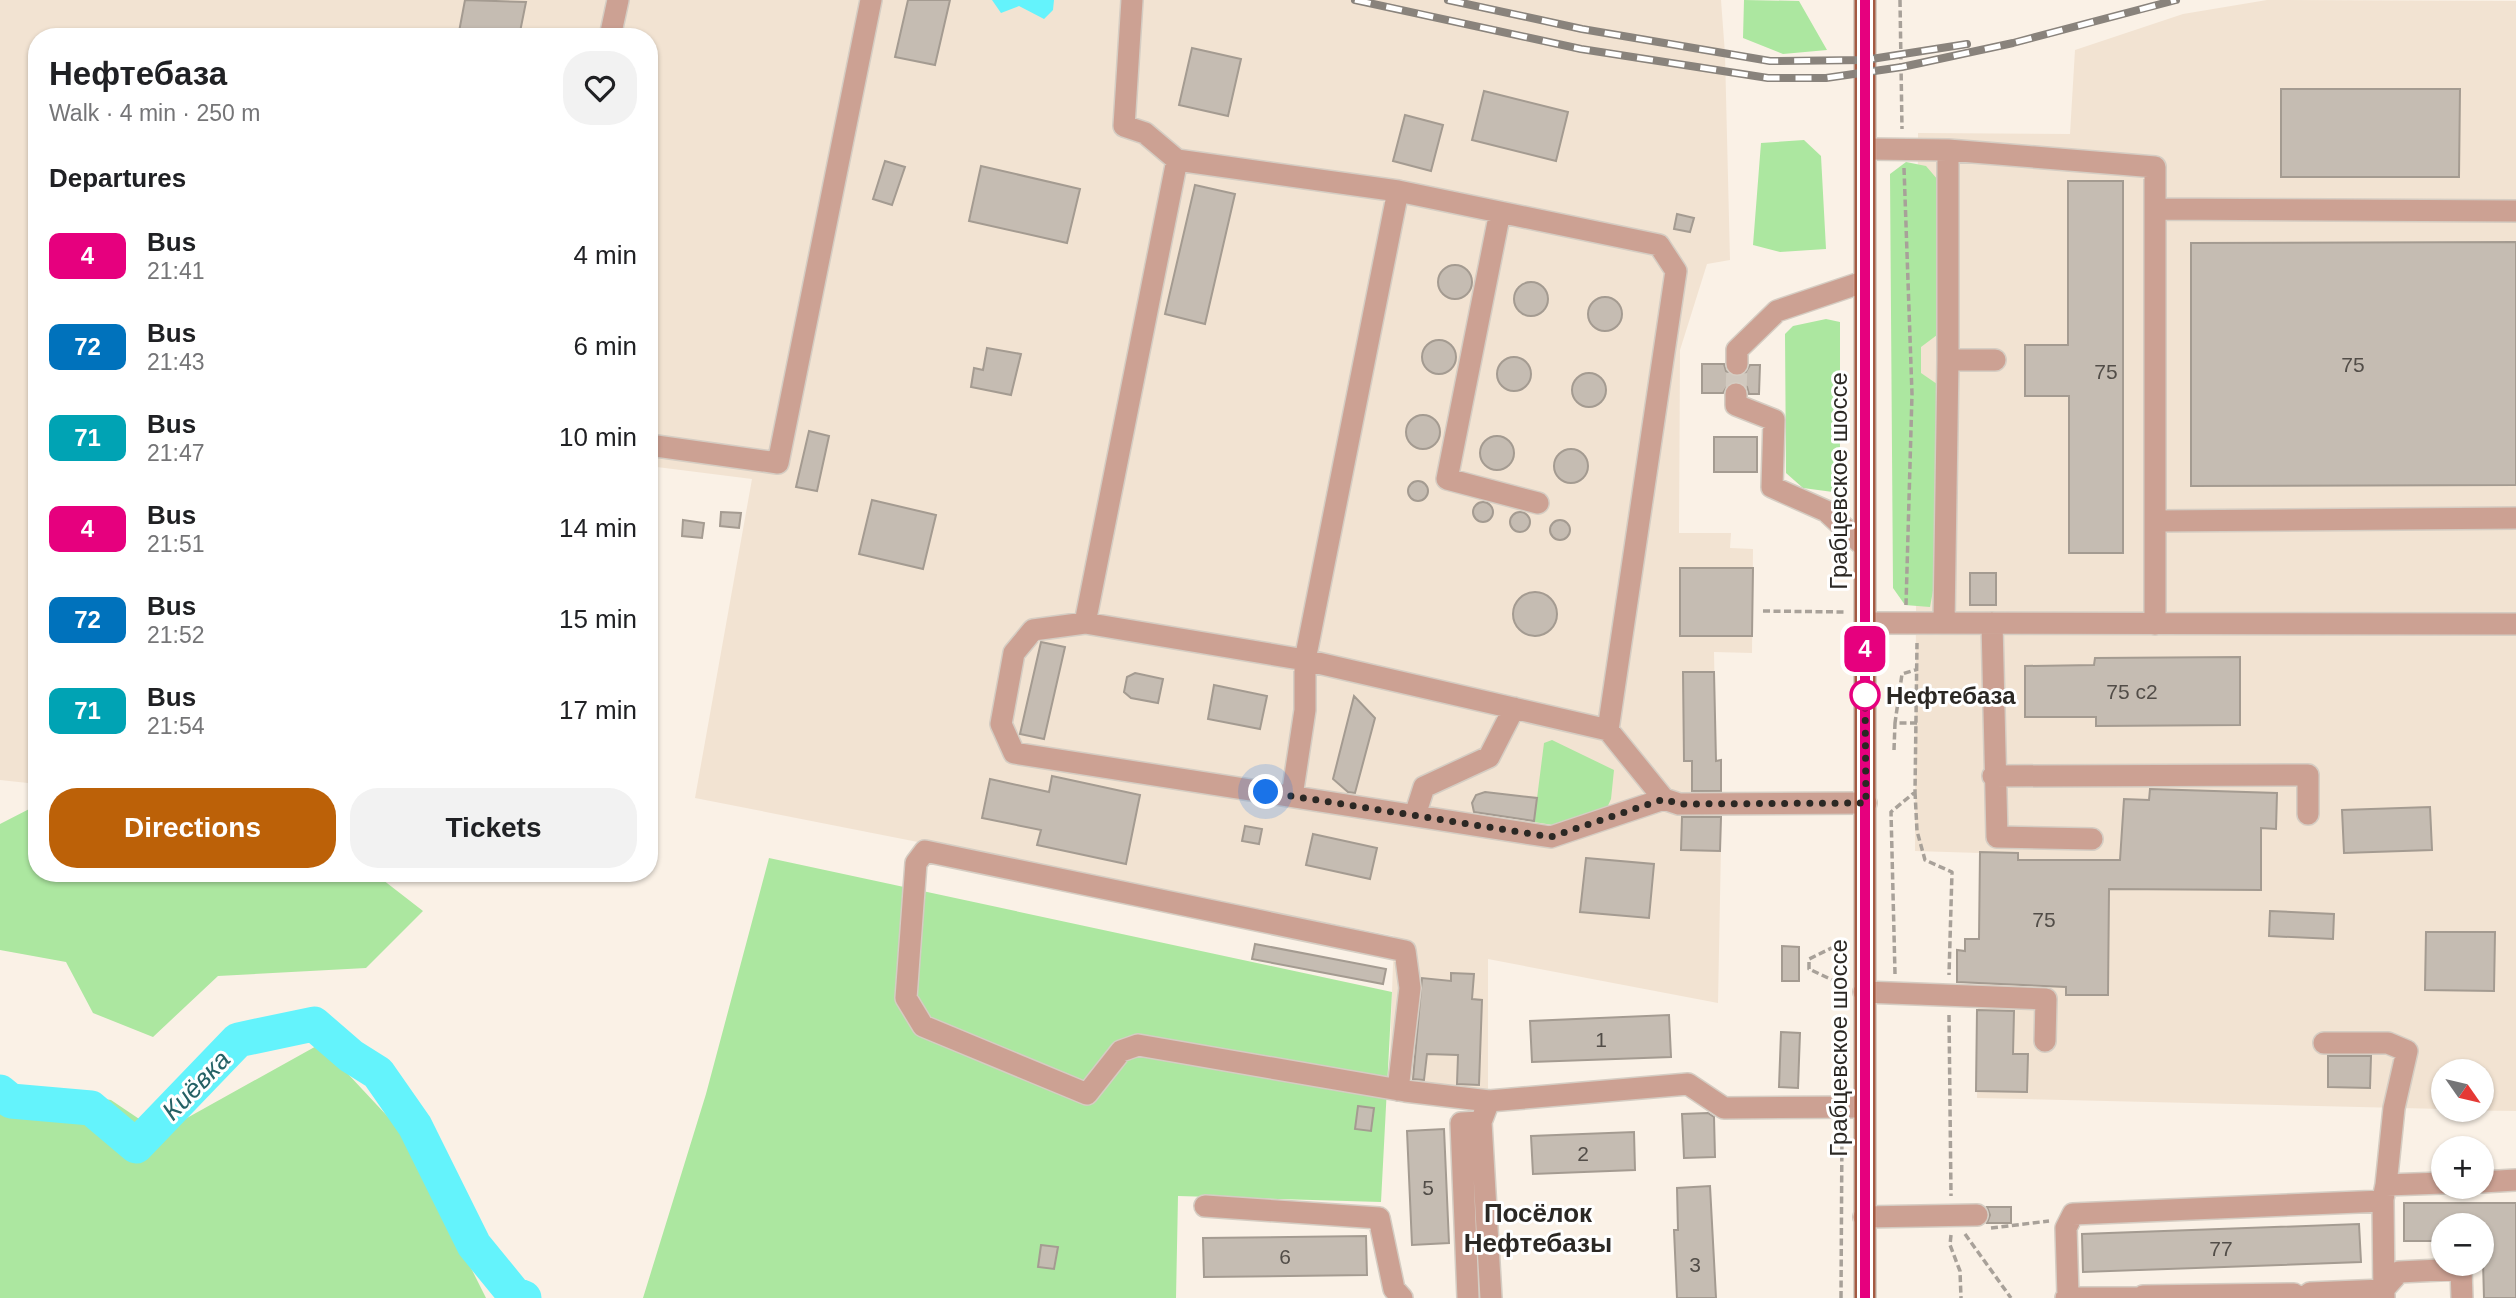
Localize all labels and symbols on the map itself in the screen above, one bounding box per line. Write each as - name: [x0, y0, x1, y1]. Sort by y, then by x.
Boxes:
- house number: 75: [2341, 353, 2365, 376]
- house number: 75: [2094, 360, 2118, 383]
- street label: Грабцевское шоссе: [1825, 372, 1852, 590]
- line badge: 4: [1842, 626, 1888, 672]
- marker: Нефтебаза: [1850, 680, 1880, 710]
- house number: 75 с2: [2106, 680, 2158, 703]
- place label: Нефтебаза: [1886, 682, 2016, 709]
- your location: [1248, 774, 1283, 809]
- house number: 75: [2032, 908, 2056, 931]
- street label: Грабцевское шоссе: [1825, 939, 1852, 1157]
- house number: 1: [1595, 1028, 1607, 1051]
- water label: Киёвка: [156, 1044, 236, 1126]
- north arrow: [2431, 1059, 2494, 1122]
- house number: 2: [1577, 1142, 1589, 1165]
- house number: 5: [1422, 1176, 1434, 1199]
- district label: Посёлок Нефтебазы: [1464, 1198, 1612, 1258]
- house number: 77: [2209, 1237, 2233, 1260]
- house number: 6: [1279, 1245, 1291, 1268]
- house number: 3: [1689, 1253, 1701, 1276]

